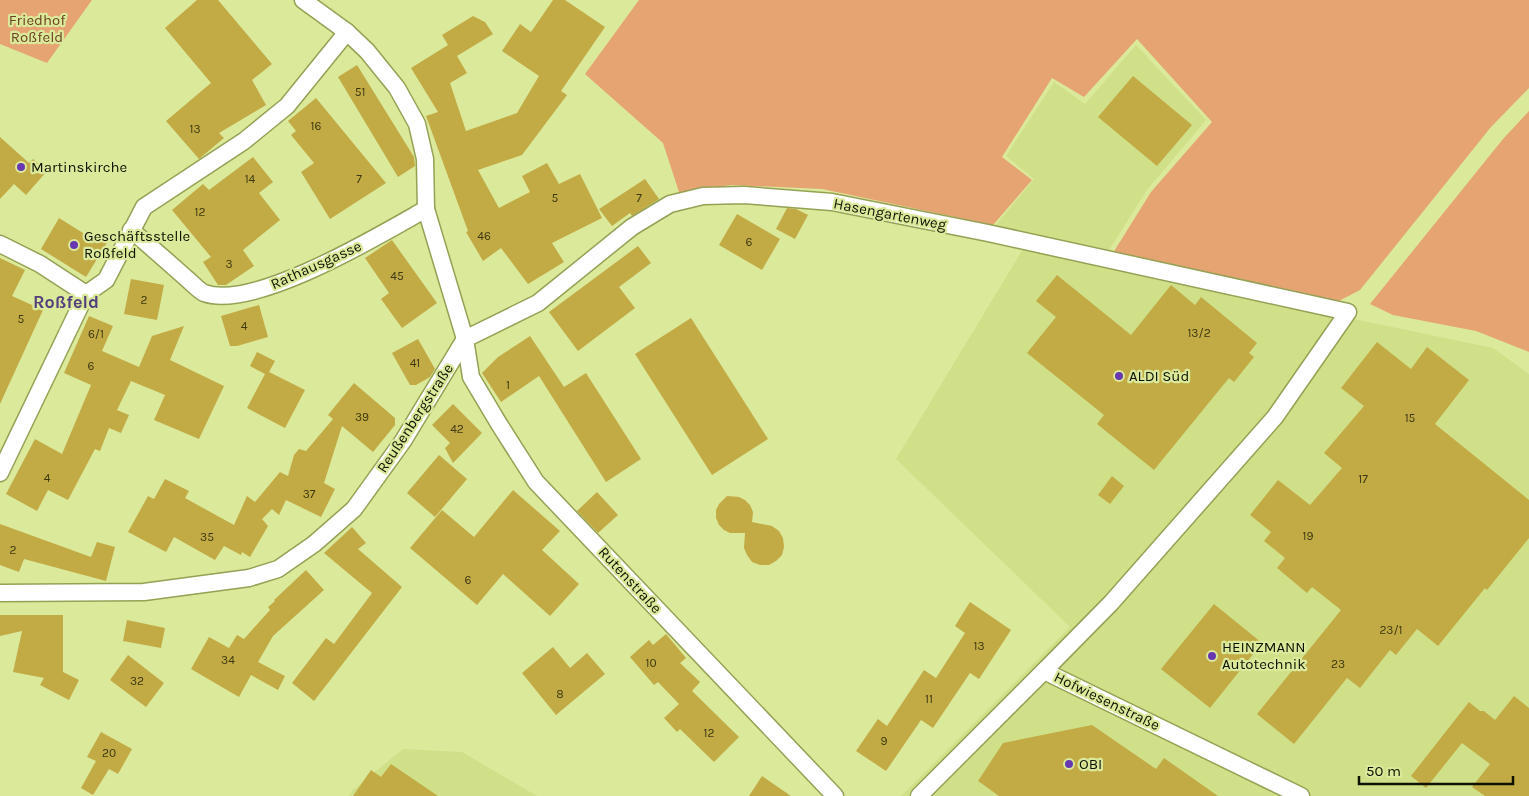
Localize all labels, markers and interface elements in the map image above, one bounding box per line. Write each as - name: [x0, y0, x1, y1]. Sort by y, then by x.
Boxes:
- park label: Friedhof Roßfeld: [9, 11, 66, 46]
- house number: 51: [355, 85, 365, 99]
- house number: 16: [311, 119, 322, 133]
- house number: 13: [189, 122, 201, 136]
- place label: Martinskirche: [31, 158, 127, 176]
- marker: Martinskirche: [15, 161, 27, 173]
- house number: 14: [245, 172, 256, 186]
- house number: 7: [356, 172, 362, 186]
- house number: 5: [552, 191, 559, 205]
- house number: 7: [636, 191, 642, 205]
- street label: Hasengartenweg: [832, 194, 948, 234]
- house number: 12: [195, 205, 206, 219]
- place label: Geschäftsstelle Roßfeld: [84, 227, 190, 262]
- house number: 46: [477, 229, 491, 243]
- house number: 6: [746, 235, 753, 249]
- street label: Rathausgasse: [268, 237, 364, 293]
- marker: Geschäftsstelle Roßfeld: [68, 239, 80, 251]
- house number: 3: [225, 257, 233, 271]
- house number: 45: [390, 269, 404, 283]
- district label: Roßfeld: [33, 291, 99, 313]
- house number: 2: [141, 293, 148, 307]
- house number: 5: [18, 312, 25, 326]
- house number: 4: [241, 319, 248, 333]
- house number: 13/2: [1187, 326, 1211, 340]
- house number: 6/1: [88, 327, 104, 341]
- house number: 41: [410, 356, 420, 370]
- house number: 6: [88, 359, 95, 373]
- street label: Reußenbergstraße: [373, 360, 457, 476]
- place label: ALDI Süd: [1129, 367, 1189, 385]
- marker: ALDI Süd: [1113, 370, 1125, 382]
- house number: 1: [506, 378, 510, 392]
- house number: 39: [355, 410, 369, 424]
- house number: 15: [1405, 411, 1416, 425]
- house number: 42: [450, 422, 464, 436]
- house number: 4: [44, 471, 51, 485]
- house number: 17: [1358, 472, 1368, 486]
- house number: 37: [303, 487, 316, 501]
- house number: 19: [1303, 529, 1313, 543]
- house number: 35: [200, 530, 214, 544]
- house number: 2: [10, 543, 17, 557]
- street label: Rutenstraße: [595, 543, 665, 617]
- house number: 6: [465, 573, 472, 587]
- house number: 23/1: [1379, 623, 1403, 637]
- place label: HEINZMANN Autotechnik: [1222, 638, 1306, 673]
- house number: 13: [973, 639, 985, 653]
- marker: HEINZMANN Autotechnik: [1206, 650, 1218, 662]
- house number: 34: [221, 653, 235, 667]
- house number: 10: [645, 656, 657, 670]
- house number: 23: [1331, 657, 1345, 671]
- street label: Hofwiesenstraße: [1051, 668, 1163, 734]
- house number: 32: [130, 674, 144, 688]
- house number: 8: [556, 687, 564, 701]
- house number: 11: [925, 692, 933, 706]
- house number: 12: [704, 726, 715, 740]
- house number: 9: [881, 734, 888, 748]
- house number: 20: [102, 746, 116, 760]
- scale bar: [1359, 754, 1513, 786]
- place label: OBI: [1079, 755, 1102, 773]
- marker: OBI: [1063, 758, 1075, 770]
- text: 50 m: [1366, 762, 1401, 780]

